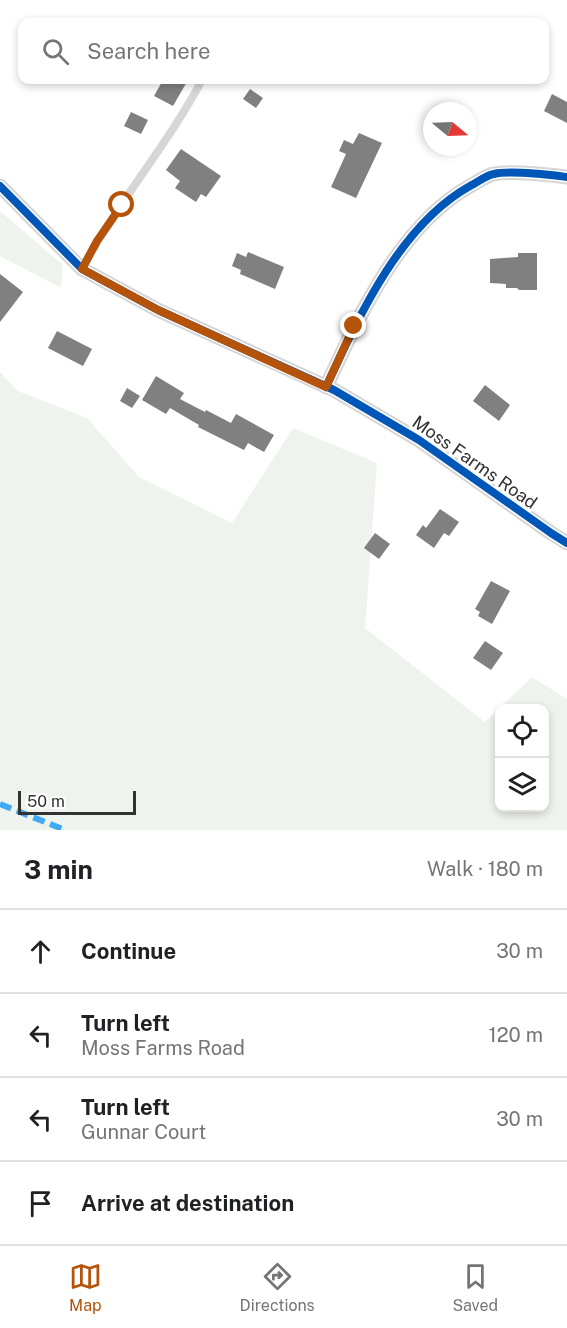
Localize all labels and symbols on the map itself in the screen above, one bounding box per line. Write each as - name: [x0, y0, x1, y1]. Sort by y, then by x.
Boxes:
- north arrow: [423, 102, 477, 156]
- route start: [108, 191, 134, 217]
- route end: [340, 312, 366, 338]
- street label: Moss Farms Road: [409, 411, 541, 513]
- scale bar: [18, 788, 136, 816]

